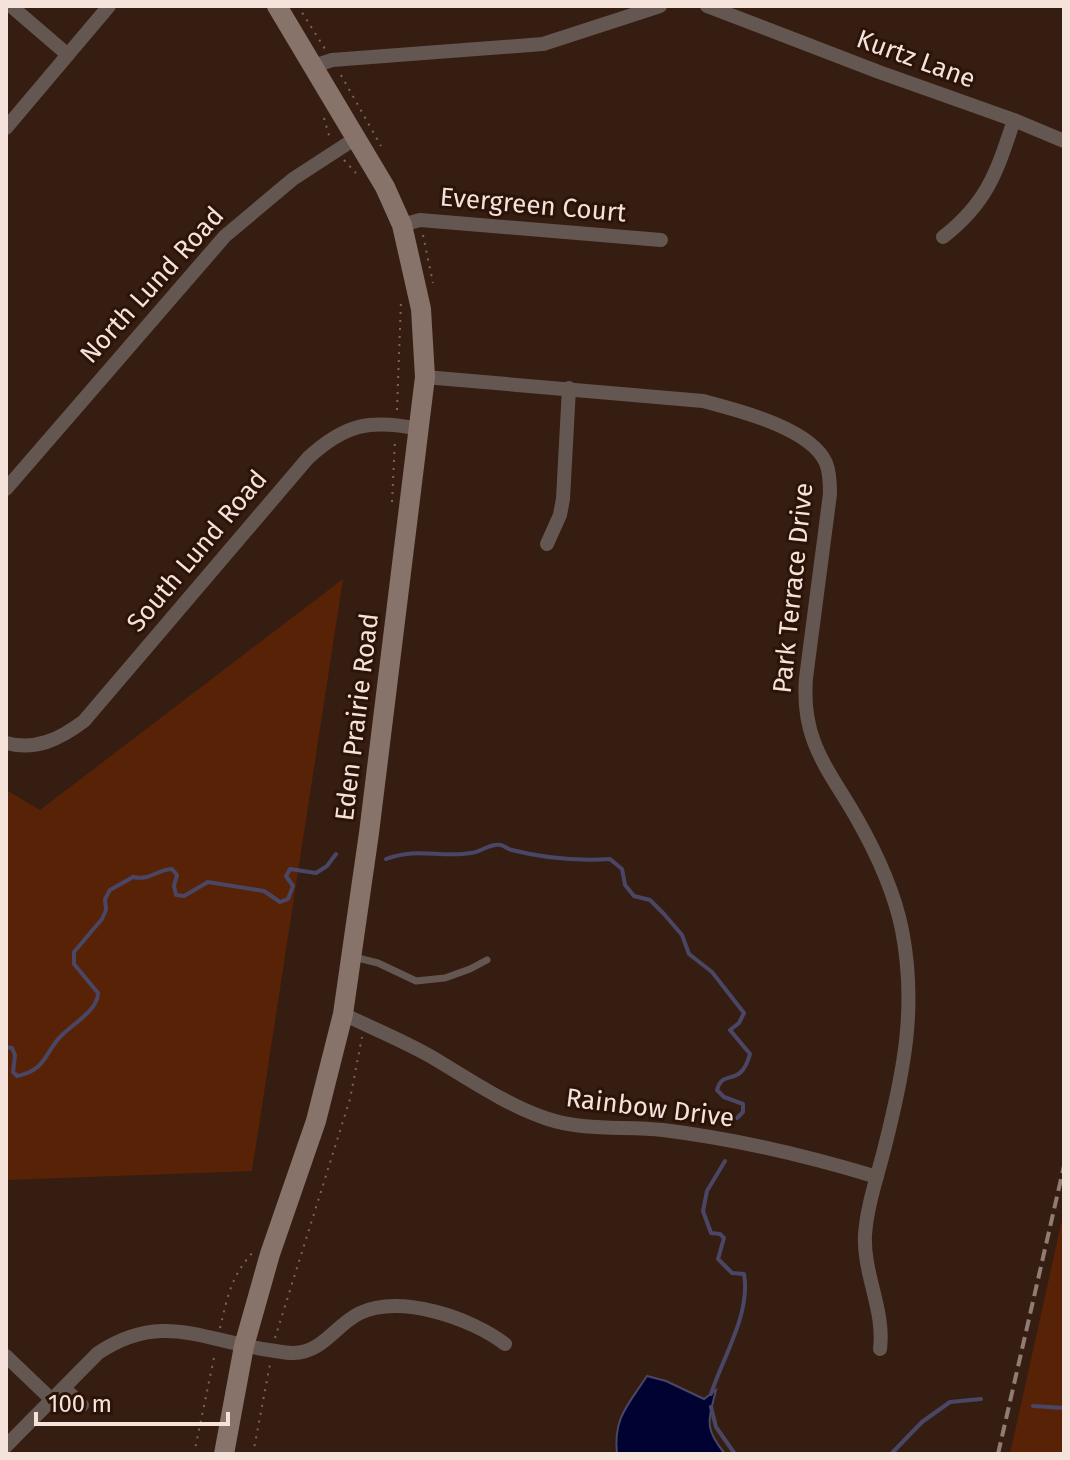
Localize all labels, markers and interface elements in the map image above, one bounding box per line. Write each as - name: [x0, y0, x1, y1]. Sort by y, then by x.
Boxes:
- street label: Kurtz Lane: [852, 23, 980, 95]
- street label: Evergreen Court: [439, 181, 628, 229]
- street label: North Lund Road: [74, 200, 230, 370]
- street label: South Lund Road: [120, 464, 274, 638]
- street label: Park Terrace Drive: [767, 481, 819, 695]
- street label: Eden Prairie Road: [329, 611, 385, 823]
- street label: Rainbow Drive: [564, 1082, 736, 1134]
- scale bar: [36, 1376, 228, 1426]
- text: 100 m: [48, 1390, 112, 1418]

